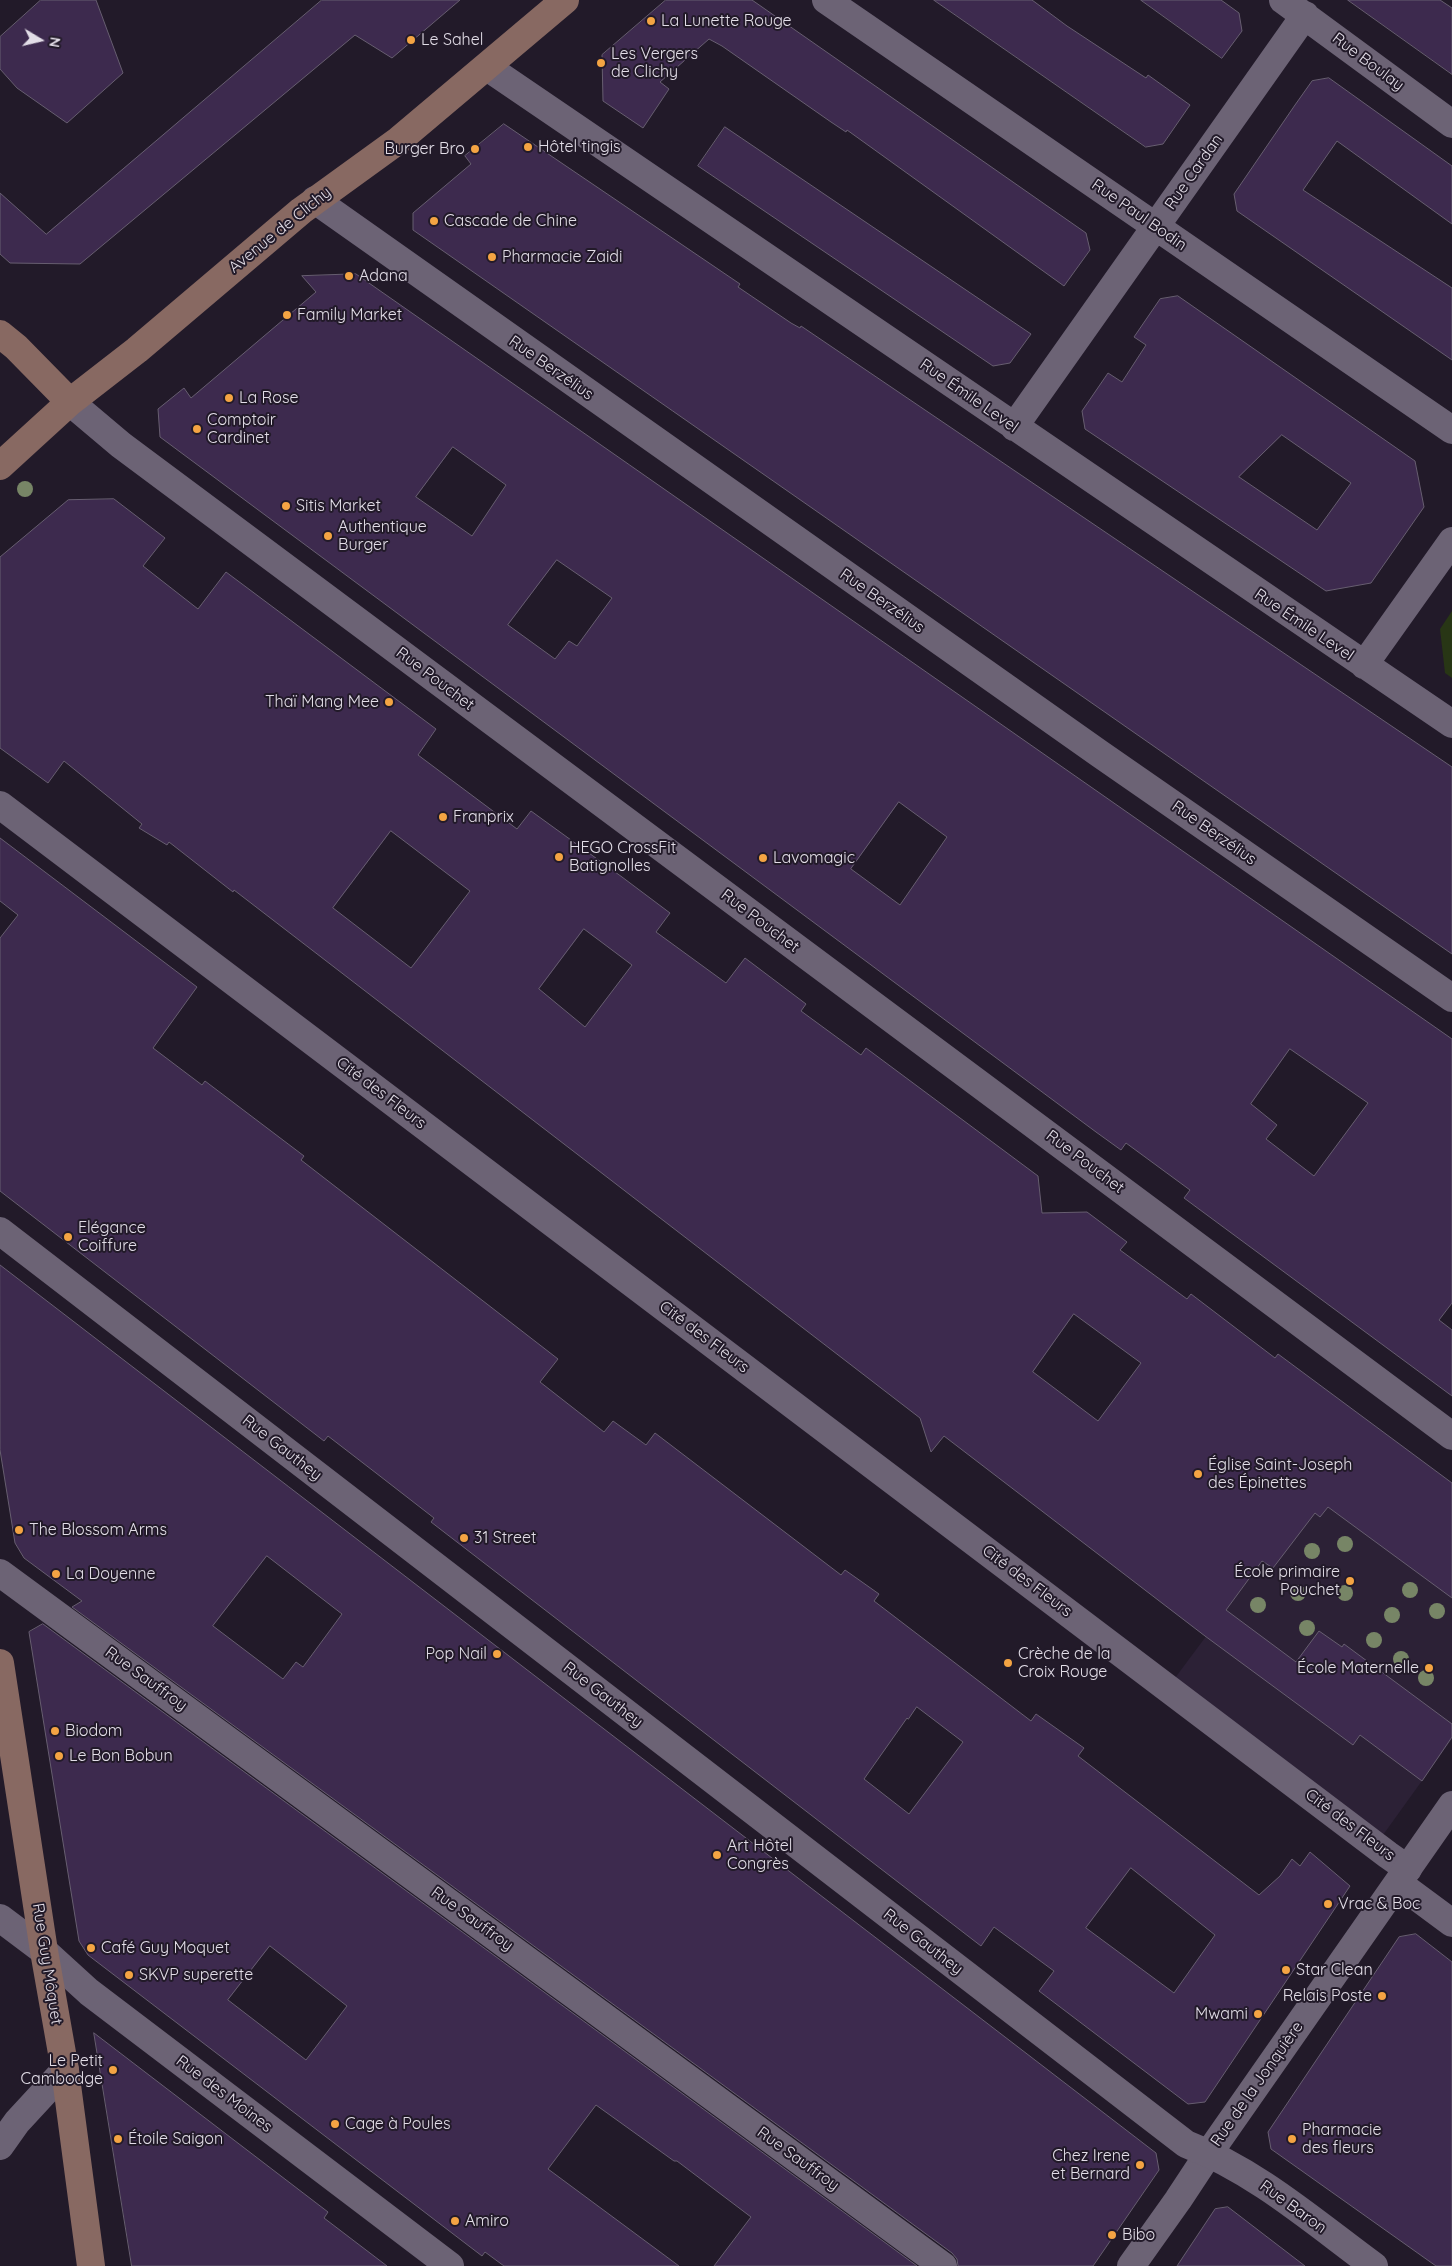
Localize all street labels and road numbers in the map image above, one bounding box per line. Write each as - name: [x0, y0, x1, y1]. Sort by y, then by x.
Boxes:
- street label: Rue Boulay: [1328, 29, 1408, 95]
- street label: Rue Cardan: [1161, 131, 1227, 213]
- street label: Rue Paul Bodin: [1088, 175, 1190, 255]
- street label: Avenue de Clichy: [225, 183, 335, 277]
- street label: Rue Berzélius: [505, 332, 597, 404]
- street label: Rue Émile Level: [916, 355, 1022, 437]
- street label: Rue Berzélius: [836, 565, 928, 637]
- street label: Rue Émile Level: [1251, 585, 1357, 665]
- street label: Rue Pouchet: [392, 643, 478, 715]
- street label: Rue Berzélius: [1168, 797, 1260, 869]
- street label: Rue Pouchet: [717, 885, 803, 957]
- street label: Cité des Fleurs: [332, 1053, 430, 1133]
- street label: Rue Pouchet: [1042, 1126, 1128, 1198]
- street label: Cité des Fleurs: [655, 1297, 753, 1377]
- street label: Rue Gauthey: [238, 1411, 326, 1485]
- street label: Cité des Fleurs: [978, 1541, 1076, 1621]
- street label: Rue Sauffroy: [101, 1643, 191, 1715]
- street label: Rue Gauthey: [559, 1658, 647, 1732]
- street label: Cité des Fleurs: [1301, 1785, 1399, 1865]
- street label: Rue Sauffroy: [427, 1883, 517, 1955]
- street label: Rue Guy Môquet: [28, 1902, 66, 2026]
- street label: Rue Gauthey: [879, 1905, 967, 1979]
- street label: Rue de la Jonquière: [1207, 2018, 1307, 2150]
- street label: Rue des Moines: [172, 2051, 276, 2137]
- street label: Rue Sauffroy: [753, 2123, 843, 2195]
- street label: Rue Baron: [1256, 2176, 1330, 2238]

